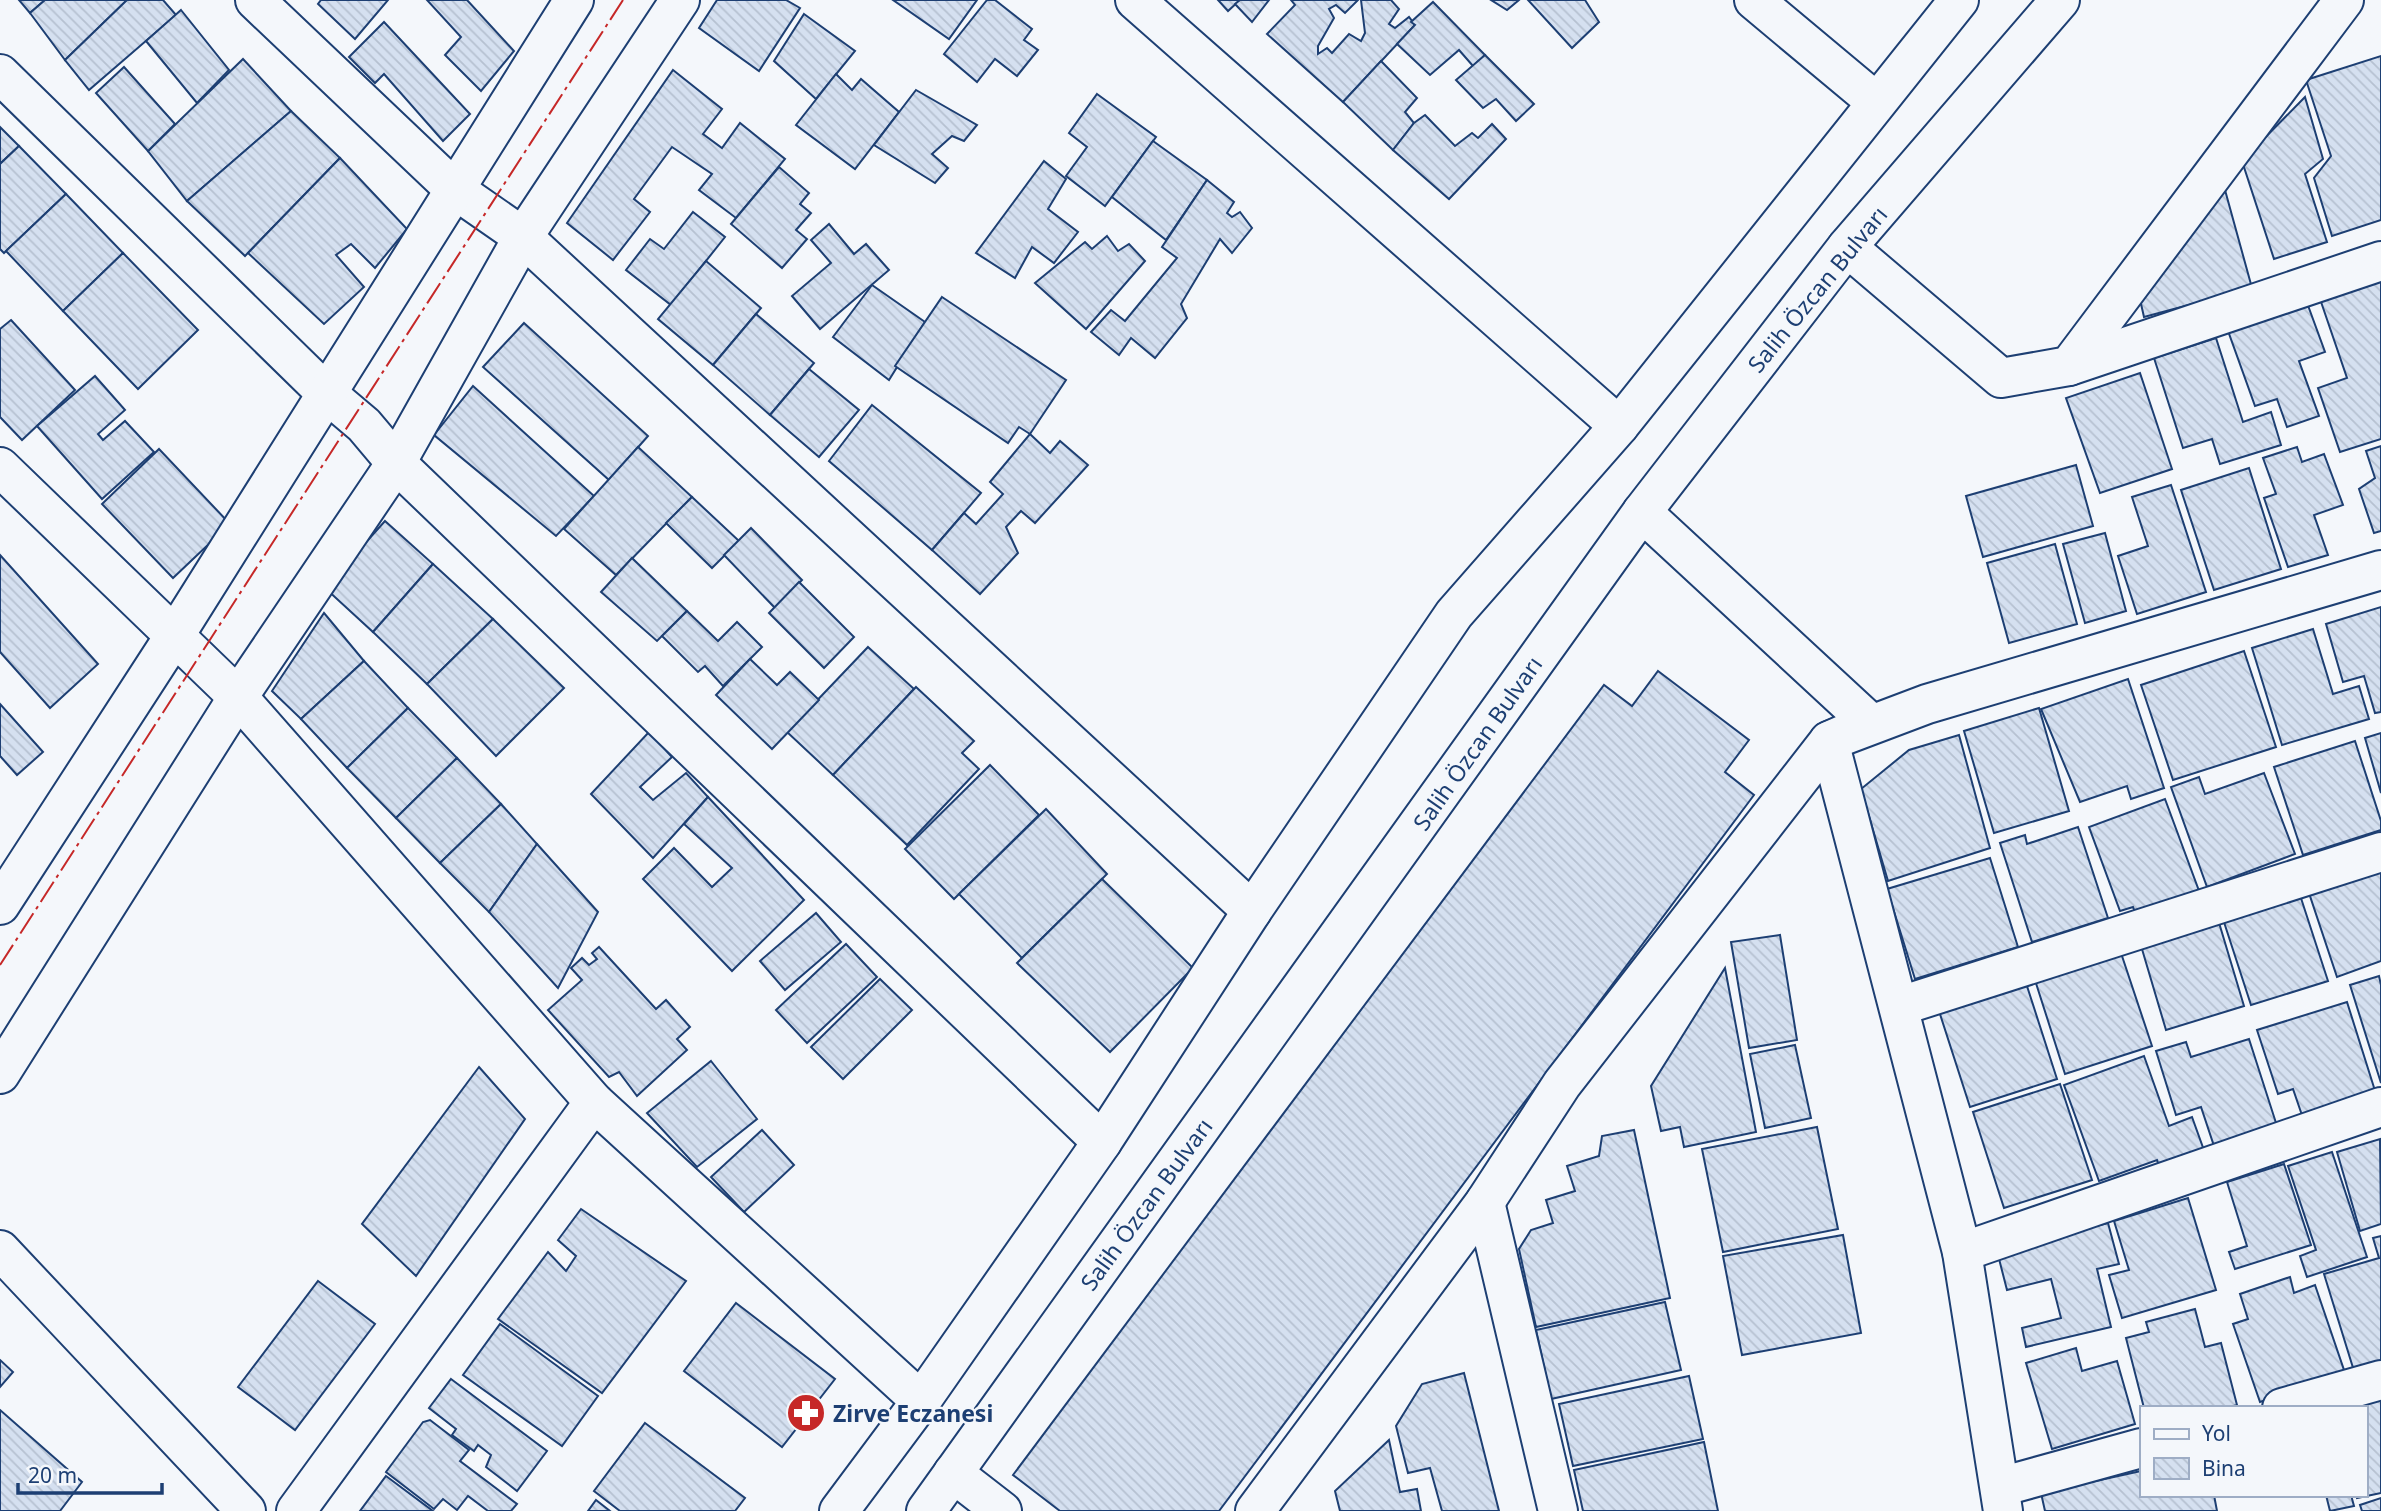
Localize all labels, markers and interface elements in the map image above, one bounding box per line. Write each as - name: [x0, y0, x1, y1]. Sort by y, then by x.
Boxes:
- street label: Salih Özcan Bulvarı: [1740, 199, 1894, 379]
- street label: Salih Özcan Bulvarı: [1405, 650, 1549, 836]
- street label: Salih Özcan Bulvarı: [1073, 1111, 1219, 1297]
- pharmacy icon: Zirve Eczanesi: [785, 1392, 827, 1434]
- place label: Zirve Eczanesi: [833, 1397, 993, 1429]
- legend: [2140, 1406, 2367, 1497]
- text: Yol: [2202, 1419, 2231, 1447]
- scale bar: [18, 1452, 161, 1496]
- text: Bina: [2202, 1454, 2246, 1482]
- text: 20 m: [28, 1461, 77, 1489]

